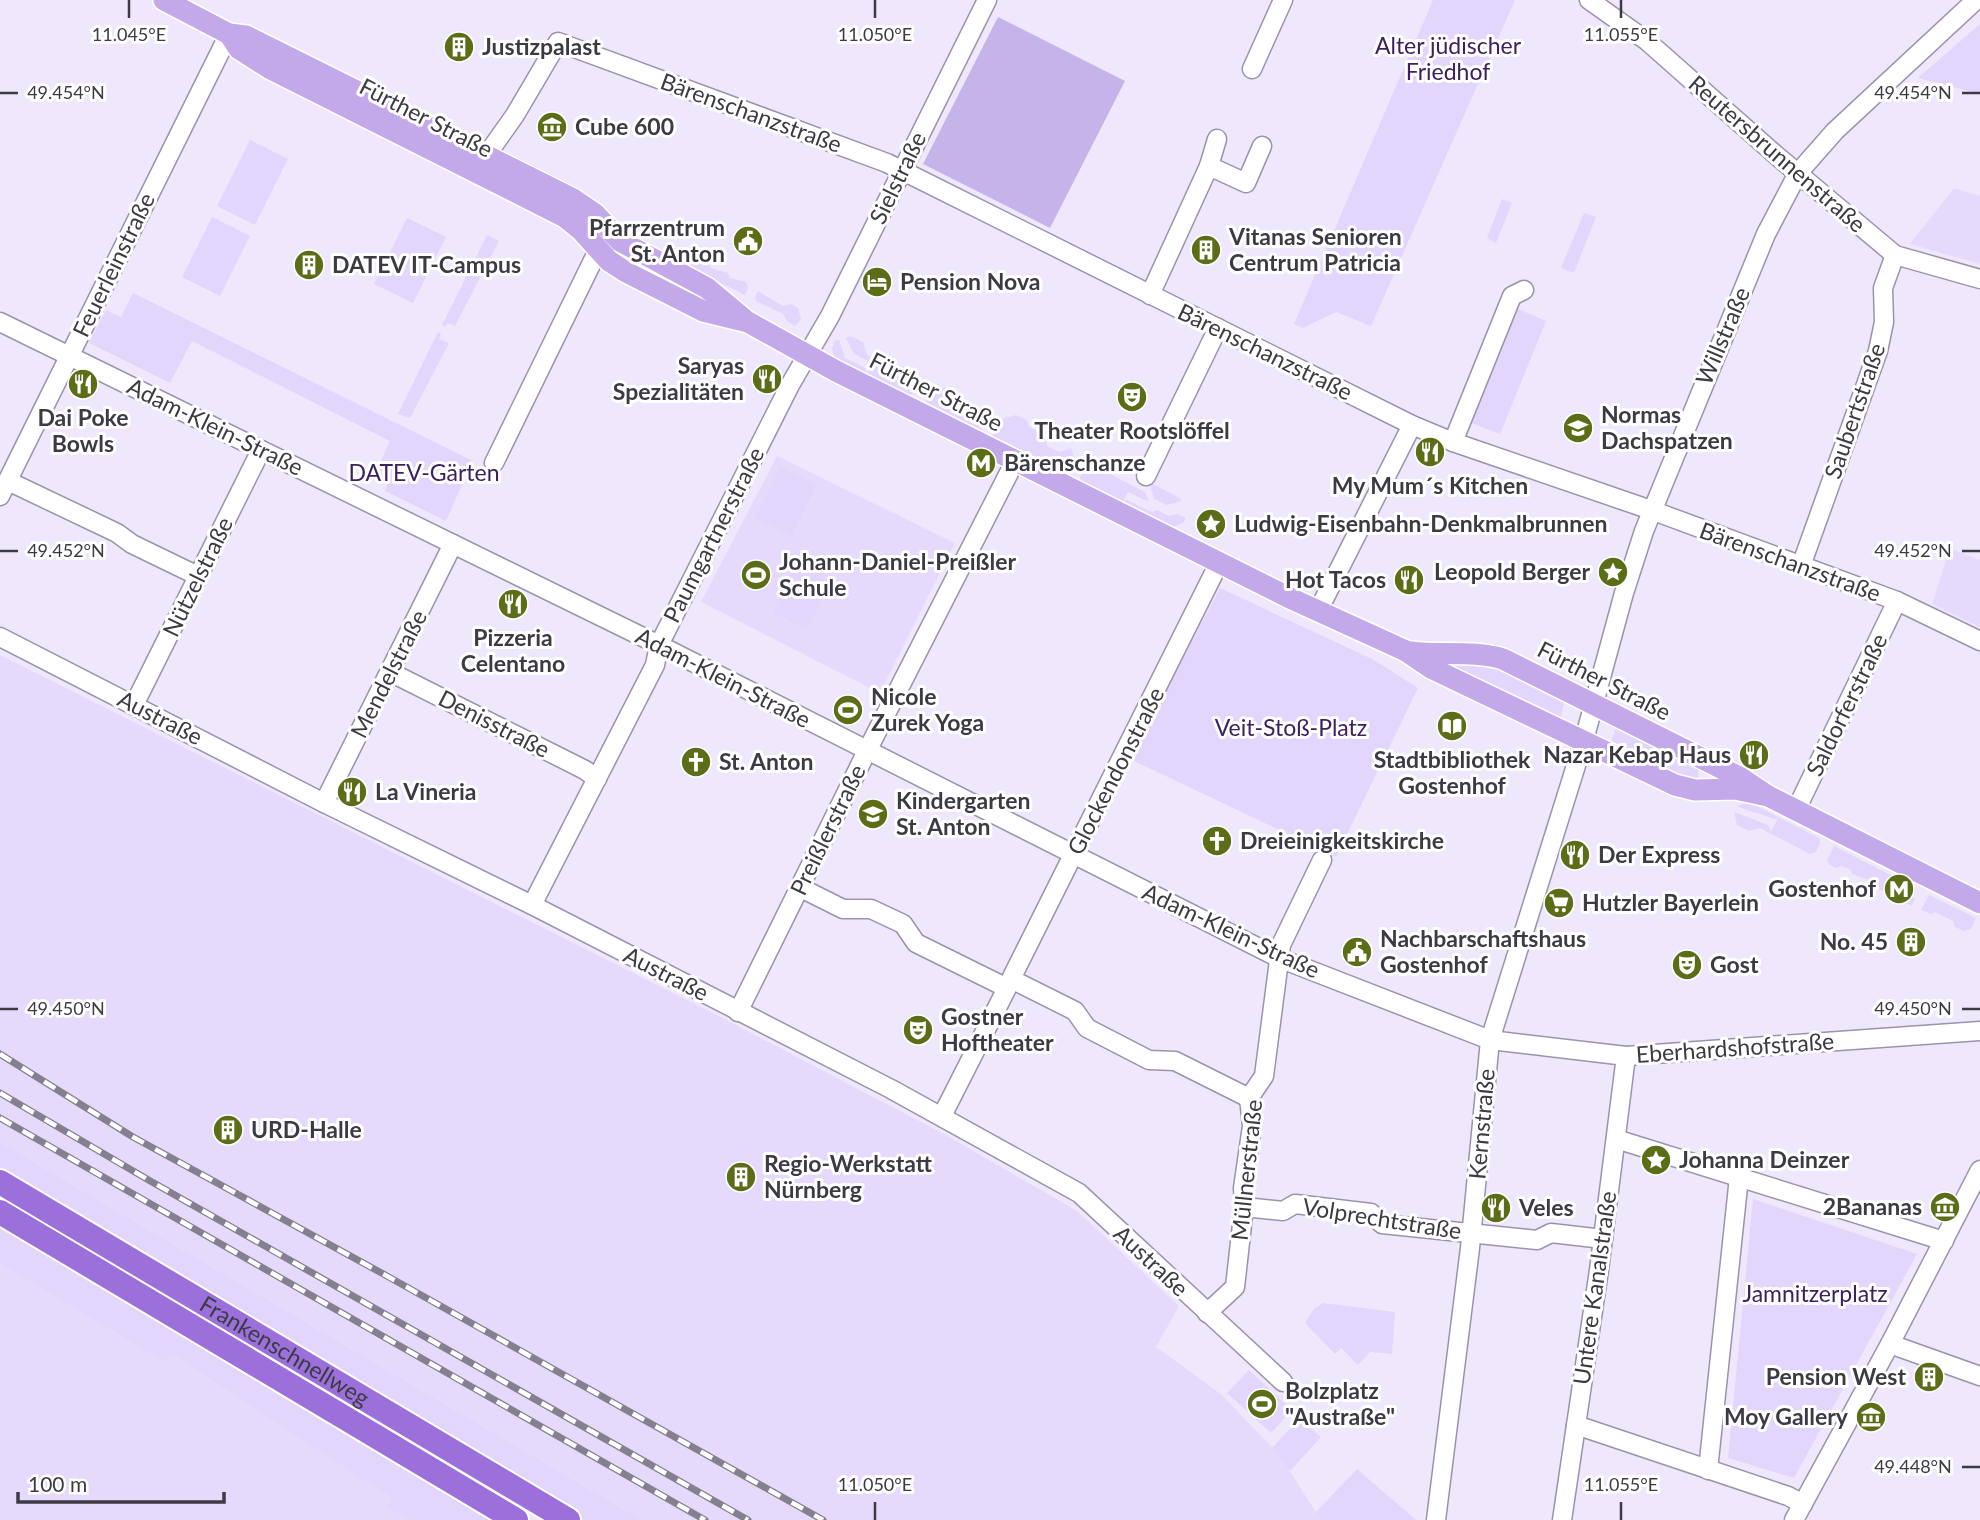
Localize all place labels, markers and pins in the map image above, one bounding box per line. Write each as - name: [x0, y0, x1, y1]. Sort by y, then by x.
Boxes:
- building icon: Justizpalast: [442, 30, 476, 64]
- place label: Justizpalast: [482, 32, 601, 60]
- museum icon: Cube 600: [535, 110, 569, 144]
- place label: Cube 600: [575, 112, 674, 140]
- place label: Pfarrzentrum St. Anton: [589, 213, 725, 267]
- place label: Vitanas Senioren Centrum Patricia: [1228, 222, 1402, 276]
- public building icon: Pfarrzentrum St. Anton: [731, 224, 765, 258]
- building icon: Vitanas Senioren Centrum Patricia: [1189, 233, 1223, 267]
- building icon: DATEV IT-Campus: [292, 248, 326, 282]
- place label: DATEV IT-Campus: [332, 250, 521, 278]
- hotel icon: Pension Nova: [860, 265, 894, 299]
- place label: Pension Nova: [900, 267, 1040, 295]
- place label: Saryas Spezialitäten: [613, 351, 744, 405]
- restaurant icon: Saryas Spezialitäten: [750, 362, 784, 396]
- restaurant icon: Dai Poke Bowls: [66, 367, 100, 401]
- theatre icon: Theater Rootslöffel: [1115, 380, 1149, 414]
- place label: Normas Dachspatzen: [1601, 400, 1733, 454]
- place label: Dai Poke Bowls: [37, 403, 129, 457]
- school or university icon: Normas Dachspatzen: [1561, 411, 1595, 445]
- place label: Theater Rootslöffel: [1034, 416, 1230, 444]
- restaurant icon: My Mum´s Kitchen: [1413, 435, 1447, 469]
- metro station icon: Bärenschanze: [964, 446, 998, 480]
- place label: Bärenschanze: [1004, 448, 1146, 476]
- place label: My Mum´s Kitchen: [1332, 471, 1528, 499]
- place icon: Ludwig-Eisenbahn-Denkmalbrunnen: [1194, 507, 1228, 541]
- place label: Ludwig-Eisenbahn-Denkmalbrunnen: [1234, 509, 1608, 537]
- place label: Johann-Daniel-Preißler Schule: [779, 547, 1016, 601]
- place icon: Leopold Berger: [1596, 555, 1630, 589]
- place label: Leopold Berger: [1434, 557, 1590, 585]
- sports icon: Johann-Daniel-Preißler Schule: [739, 558, 773, 592]
- restaurant icon: Hot Tacos: [1392, 563, 1426, 597]
- place label: Hot Tacos: [1285, 565, 1386, 593]
- restaurant icon: Pizzeria Celentano: [496, 587, 530, 621]
- place label: Pizzeria Celentano: [461, 623, 565, 677]
- place label: Nicole Zurek Yoga: [871, 682, 984, 736]
- sports icon: Nicole Zurek Yoga: [831, 693, 865, 727]
- library icon: Stadtbibliothek Gostenhof: [1435, 709, 1469, 743]
- restaurant icon: Nazar Kebap Haus: [1737, 738, 1771, 772]
- place label: Nazar Kebap Haus: [1543, 740, 1731, 768]
- church icon: St. Anton: [679, 745, 713, 779]
- place label: Stadtbibliothek Gostenhof: [1374, 745, 1531, 799]
- place label: St. Anton: [719, 747, 813, 775]
- restaurant icon: La Vineria: [335, 775, 369, 809]
- place label: La Vineria: [375, 777, 477, 805]
- place label: Kindergarten St. Anton: [896, 786, 1030, 840]
- school or university icon: Kindergarten St. Anton: [856, 797, 890, 831]
- church icon: Dreieinigkeitskirche: [1200, 824, 1234, 858]
- place label: Dreieinigkeitskirche: [1240, 826, 1444, 854]
- restaurant icon: Der Express: [1558, 838, 1592, 872]
- place label: Der Express: [1598, 840, 1720, 868]
- metro station icon: Gostenhof: [1882, 872, 1916, 906]
- place label: Gostenhof: [1768, 874, 1877, 902]
- supermarket icon: Hutzler Bayerlein: [1542, 886, 1576, 920]
- place label: Hutzler Bayerlein: [1582, 888, 1759, 916]
- place label: Nachbarschaftshaus Gostenhof: [1380, 924, 1586, 978]
- building icon: No. 45: [1894, 925, 1928, 959]
- place label: No. 45: [1820, 927, 1888, 955]
- public building icon: Nachbarschaftshaus Gostenhof: [1340, 935, 1374, 969]
- theatre icon: Gost: [1670, 948, 1704, 982]
- place label: Gost: [1710, 950, 1759, 978]
- place label: Gostner Hoftheater: [941, 1002, 1054, 1056]
- theatre icon: Gostner Hoftheater: [901, 1013, 935, 1047]
- building icon: URD-Halle: [211, 1113, 245, 1147]
- place label: URD-Halle: [251, 1115, 362, 1143]
- place icon: Johanna Deinzer: [1639, 1143, 1673, 1177]
- place label: Johanna Deinzer: [1679, 1145, 1850, 1173]
- place label: Regio-Werkstatt Nürnberg: [764, 1149, 933, 1203]
- building icon: Regio-Werkstatt Nürnberg: [724, 1160, 758, 1194]
- museum icon: 2Bananas: [1928, 1190, 1962, 1224]
- restaurant icon: Veles: [1479, 1191, 1513, 1225]
- place label: 2Bananas: [1823, 1192, 1922, 1220]
- place label: Veles: [1518, 1193, 1574, 1221]
- building icon: Pension West: [1912, 1360, 1946, 1394]
- place label: Pension West: [1766, 1362, 1906, 1390]
- place label: Bolzplatz "Austraße": [1285, 1376, 1395, 1430]
- sports icon: Bolzplatz "Austraße": [1245, 1387, 1279, 1421]
- museum icon: Moy Gallery: [1854, 1400, 1888, 1434]
- place label: Moy Gallery: [1724, 1402, 1849, 1430]

